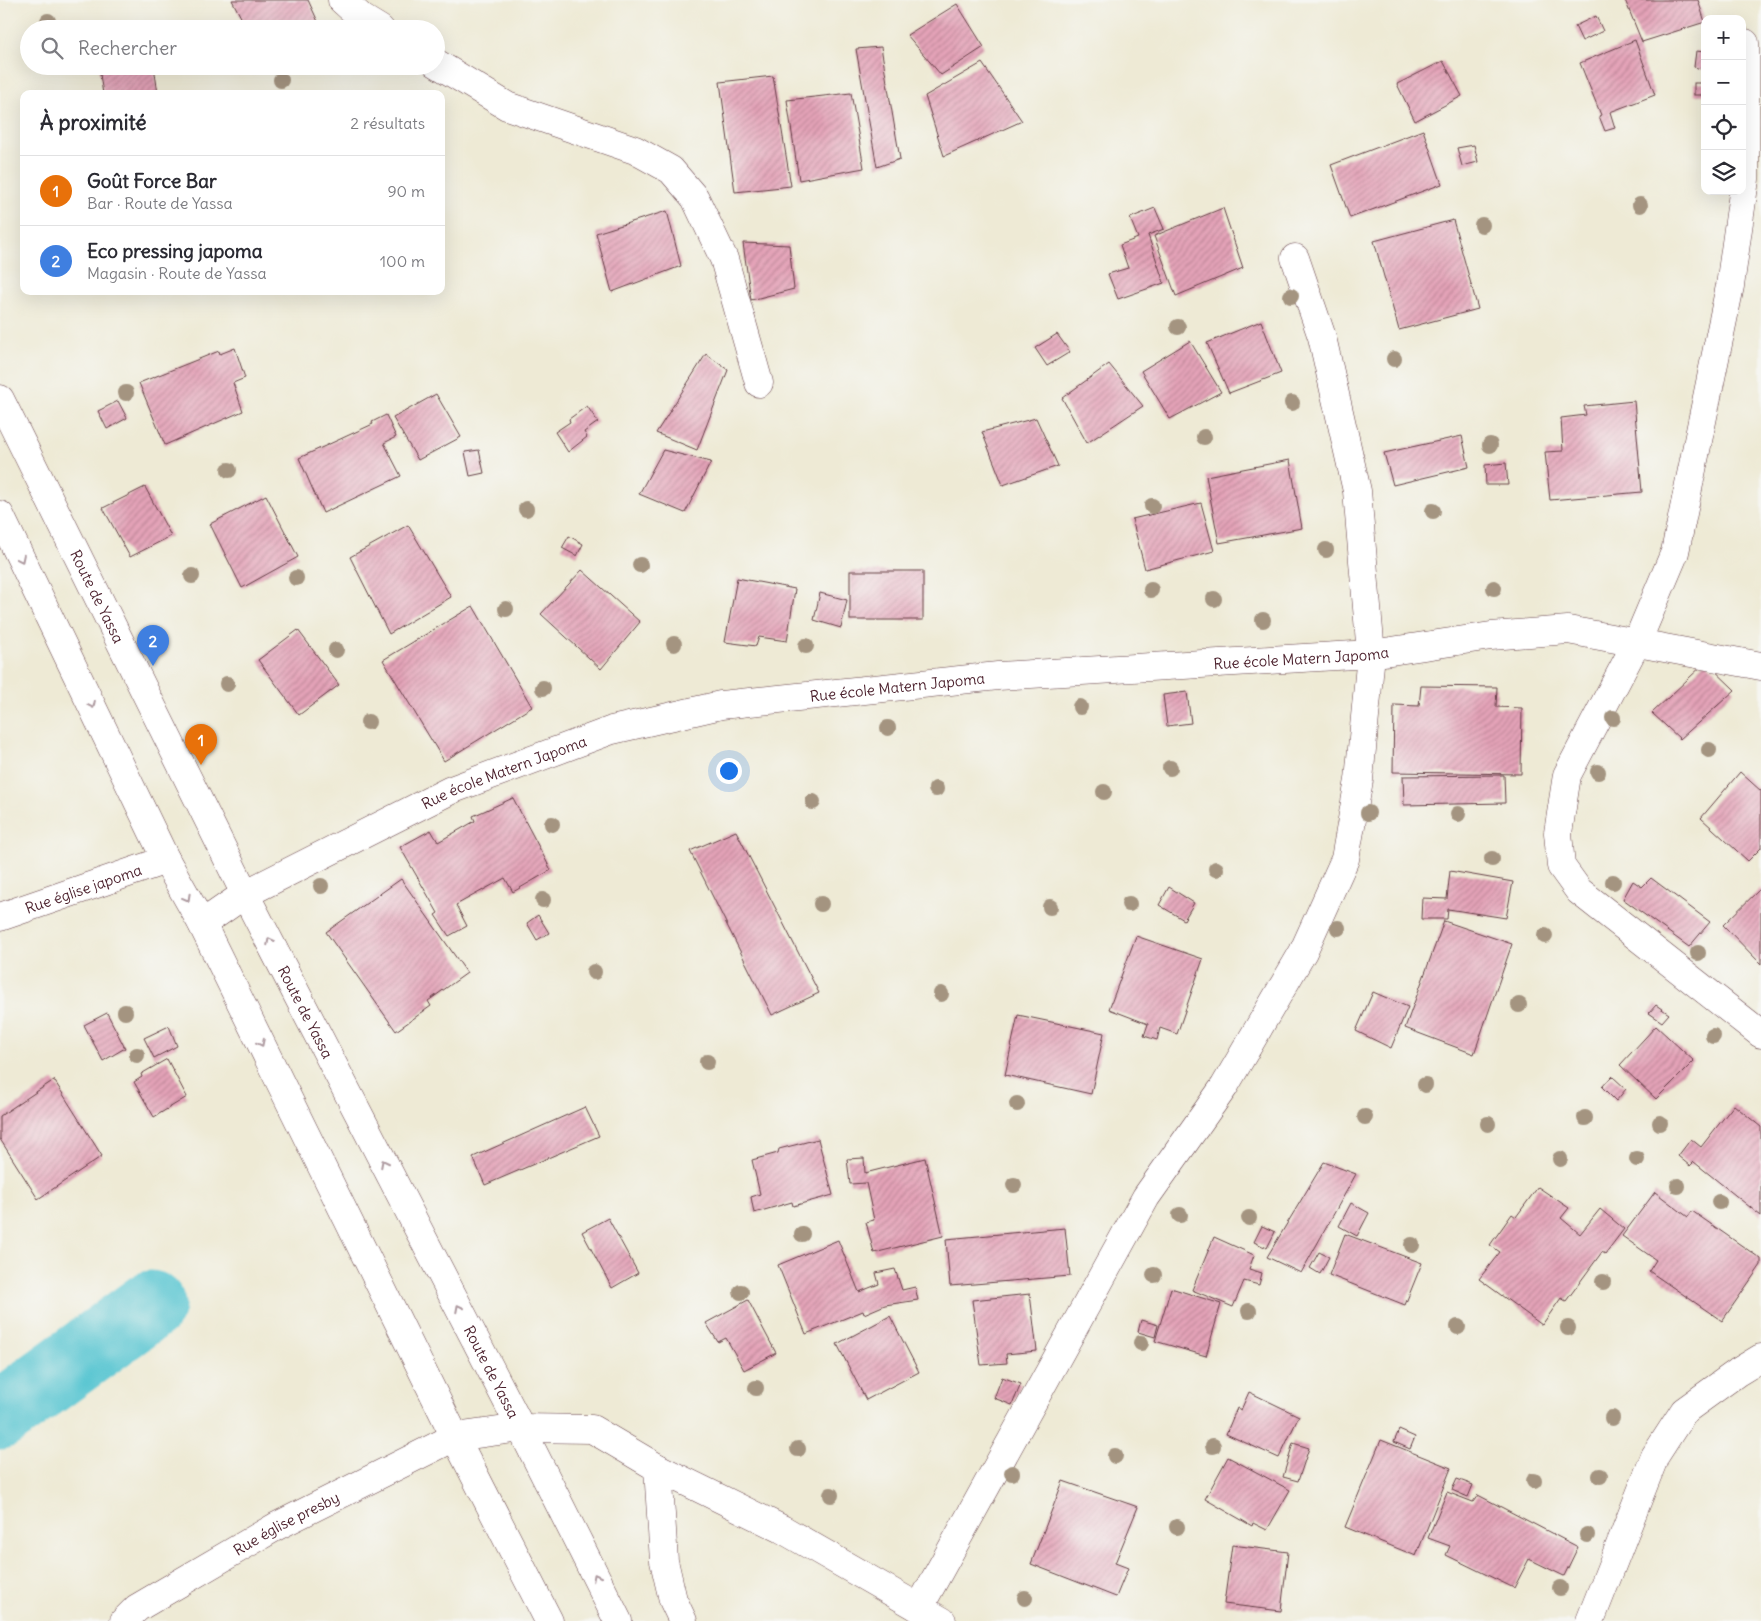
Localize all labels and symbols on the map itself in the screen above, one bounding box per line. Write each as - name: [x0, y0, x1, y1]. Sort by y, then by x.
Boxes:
- street label: Route de Yassa: [67, 546, 129, 646]
- one-way arrow: [15, 554, 25, 563]
- pin: 2: [137, 625, 169, 666]
- street label: Rue école Matern Japoma: [1213, 642, 1391, 673]
- street label: Rue école Matern Japoma: [809, 668, 986, 705]
- one-way arrow: [85, 700, 96, 709]
- pin: 1: [185, 724, 217, 765]
- street label: Rue école Matern Japoma: [418, 731, 589, 813]
- your location: [716, 758, 742, 784]
- street label: Rue église japoma: [22, 859, 145, 917]
- one-way arrow: [181, 892, 191, 901]
- one-way arrow: [266, 937, 276, 946]
- street label: Route de Yassa: [274, 962, 338, 1062]
- one-way arrow: [255, 1038, 265, 1047]
- one-way arrow: [380, 1159, 390, 1168]
- one-way arrow: [455, 1304, 465, 1313]
- street label: Route de Yassa: [460, 1322, 524, 1422]
- street label: Rue église presby: [230, 1487, 342, 1559]
- one-way arrow: [592, 1574, 602, 1583]

